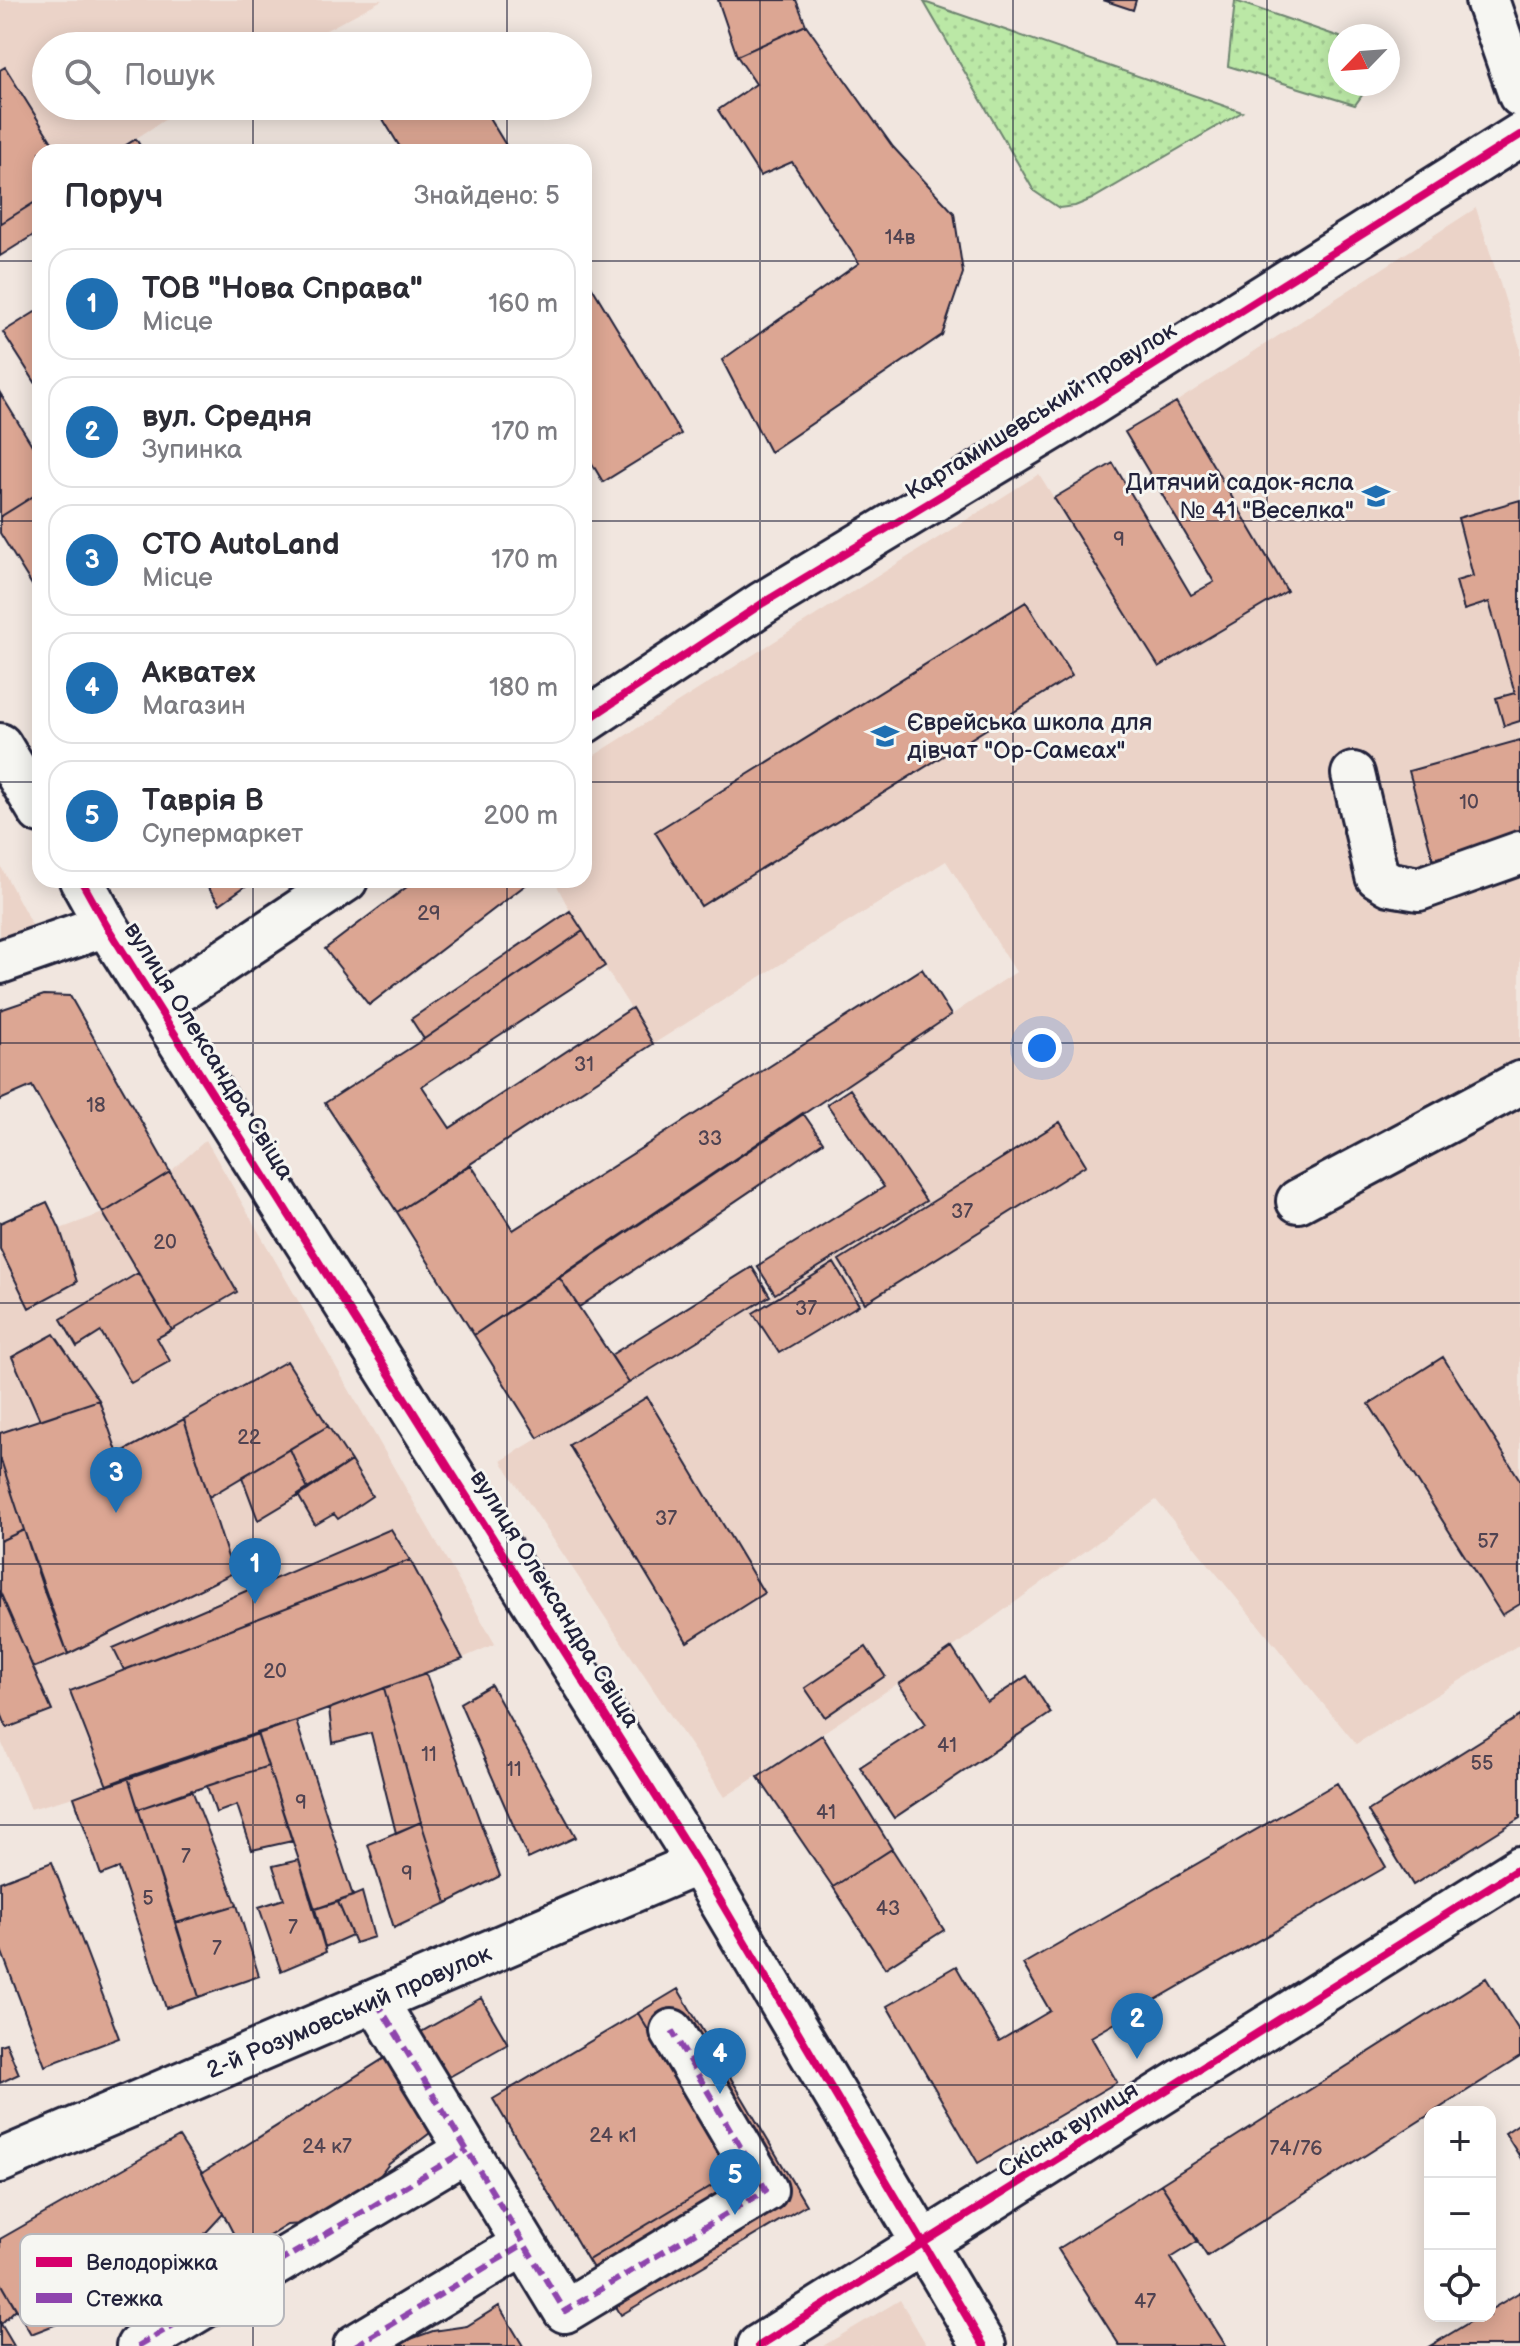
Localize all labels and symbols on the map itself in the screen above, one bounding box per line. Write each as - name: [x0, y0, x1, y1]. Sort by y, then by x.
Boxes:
- north arrow: [1328, 24, 1400, 96]
- house number: 14в: [885, 226, 916, 250]
- street label: Картамишевський провулок: [900, 315, 1182, 506]
- place label: Дитячий садок-ясла № 41 "Веселка": [1126, 468, 1354, 525]
- school or university icon: Дитячий садок-ясла № 41 "Веселка": [1361, 481, 1391, 511]
- house number: 9: [1113, 528, 1125, 552]
- place label: Єврейська школа для дівчат "Ор-Самєах": [907, 708, 1152, 765]
- school or university icon: Єврейська школа для дівчат "Ор-Самєах": [870, 721, 900, 751]
- house number: 10: [1459, 791, 1479, 815]
- house number: 29: [417, 902, 441, 926]
- street label: вулиця Олександра Свіща: [118, 917, 300, 1185]
- your location: [1022, 1028, 1062, 1068]
- house number: 31: [574, 1053, 594, 1077]
- house number: 18: [86, 1094, 106, 1118]
- house number: 33: [698, 1127, 722, 1151]
- house number: 37: [951, 1200, 973, 1224]
- house number: 20: [153, 1231, 177, 1255]
- house number: 37: [795, 1297, 817, 1321]
- house number: 22: [237, 1426, 261, 1450]
- pin: 3: [90, 1447, 142, 1513]
- street label: вулиця Олександра Свіща: [464, 1465, 646, 1733]
- house number: 37: [655, 1507, 677, 1531]
- house number: 57: [1477, 1530, 1499, 1554]
- pin: 1: [229, 1538, 281, 1604]
- house number: 20: [263, 1660, 287, 1684]
- house number: 41: [937, 1734, 957, 1758]
- house number: 11: [421, 1743, 437, 1767]
- house number: 55: [1471, 1752, 1493, 1776]
- house number: 11: [506, 1758, 522, 1782]
- house number: 9: [295, 1791, 307, 1815]
- house number: 41: [816, 1801, 836, 1825]
- house number: 7: [181, 1845, 191, 1869]
- house number: 9: [401, 1862, 413, 1886]
- house number: 5: [142, 1887, 154, 1911]
- house number: 43: [876, 1897, 900, 1921]
- house number: 7: [288, 1916, 298, 1940]
- house number: 7: [212, 1937, 222, 1961]
- street label: 2-й Розумовський провулок: [202, 1939, 496, 2085]
- pin: 2: [1111, 1993, 1163, 2059]
- pin: 4: [694, 2028, 746, 2094]
- street label: Cкісна вулиця: [993, 2075, 1143, 2185]
- house number: 24 к1: [589, 2124, 637, 2148]
- house number: 24 к7: [302, 2135, 352, 2159]
- house number: 74/76: [1269, 2137, 1323, 2161]
- pin: 5: [709, 2149, 761, 2215]
- legend: [20, 2234, 284, 2326]
- text: Велодоріжка: [86, 2250, 218, 2277]
- text: Стежка: [86, 2286, 163, 2313]
- house number: 47: [1134, 2290, 1156, 2314]

